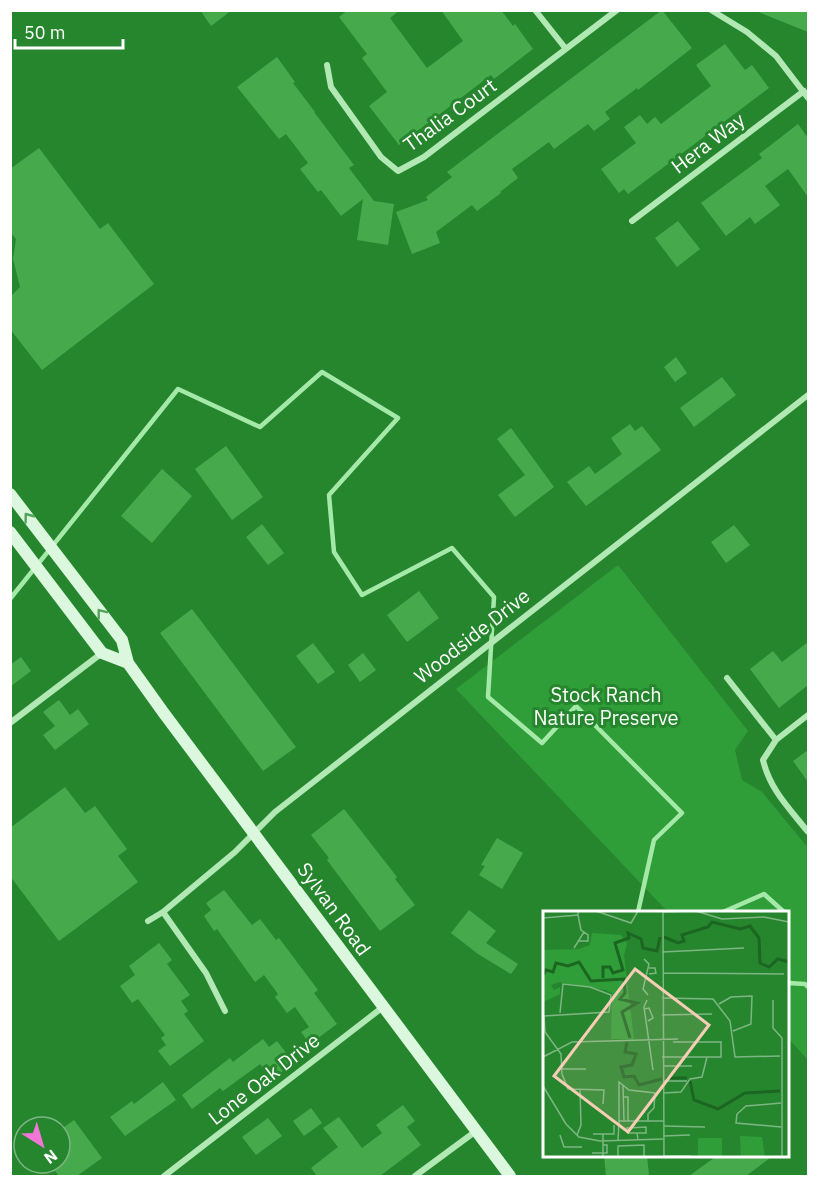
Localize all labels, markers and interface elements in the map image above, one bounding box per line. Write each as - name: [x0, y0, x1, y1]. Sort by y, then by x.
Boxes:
- scale bar: [15, 12, 123, 50]
- text: 50 m: [24, 21, 66, 44]
- street label: Thalia Court: [398, 72, 502, 157]
- street label: Hera Way: [665, 106, 750, 179]
- one-way arrow: [24, 513, 35, 524]
- street label: Woodside Drive: [408, 582, 535, 689]
- one-way arrow: [97, 608, 108, 619]
- park label: Stock Ranch Nature Preserve: [533, 681, 679, 731]
- street label: Sylvan Road: [291, 857, 377, 961]
- inset map: [543, 911, 789, 1157]
- street label: Lone Oak Drive: [202, 1027, 325, 1131]
- north arrow: [12, 1115, 72, 1175]
- text: N: [40, 1146, 62, 1168]

